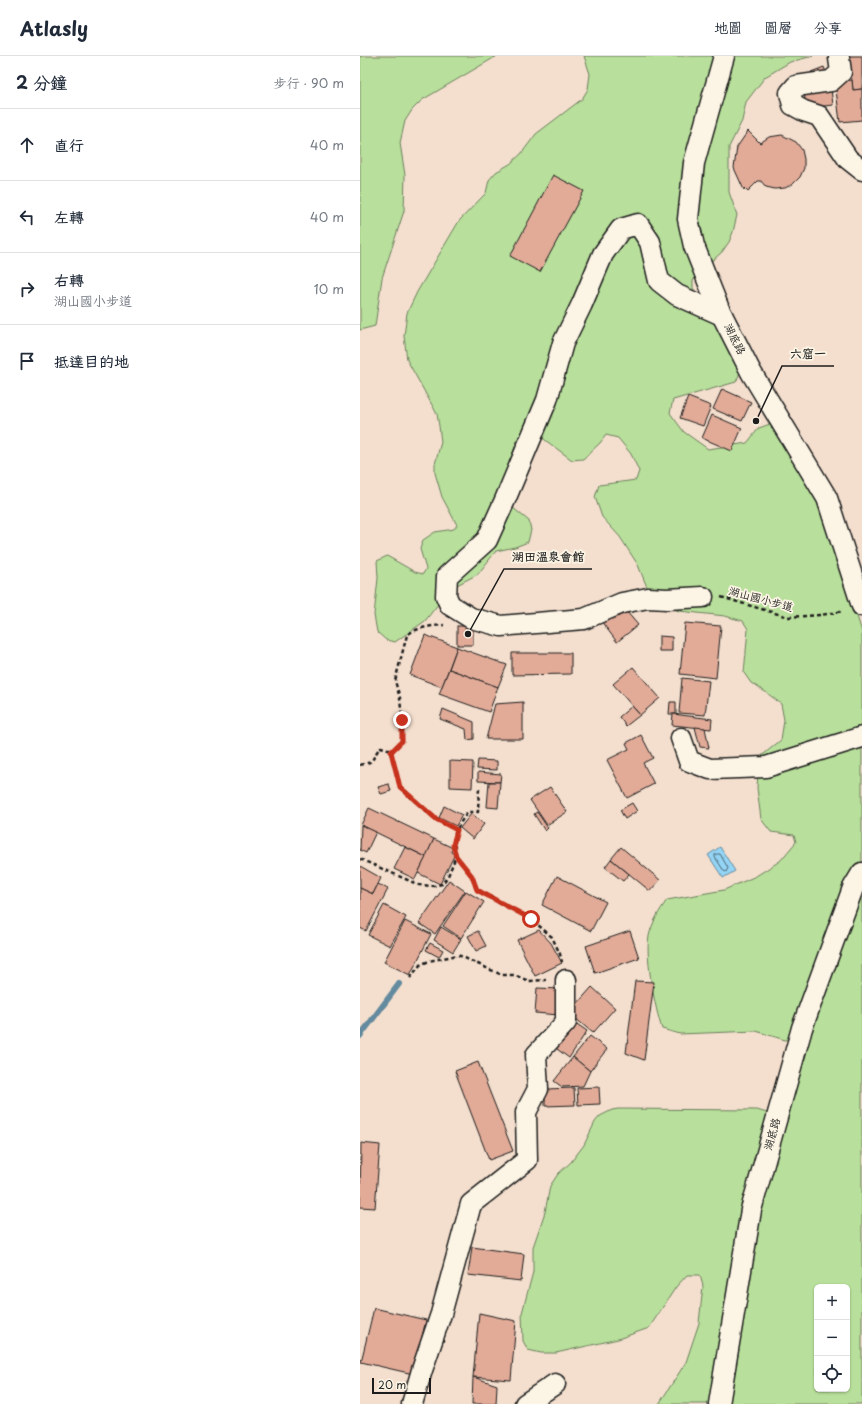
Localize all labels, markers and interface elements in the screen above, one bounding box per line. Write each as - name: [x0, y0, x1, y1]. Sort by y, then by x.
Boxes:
- text: Atlasly: [20, 14, 88, 42]
- text: 地圖: [714, 17, 742, 38]
- text: 圖層: [764, 17, 792, 38]
- text: 分享: [814, 17, 842, 38]
- text: 2 分鐘: [16, 69, 67, 95]
- text: 步行 · 90 m: [273, 73, 344, 92]
- text: 直行: [54, 133, 84, 156]
- icon: ahead: [16, 134, 38, 156]
- text: 40 m: [310, 135, 344, 154]
- text: 左轉: [54, 205, 84, 228]
- icon: left: [16, 206, 38, 228]
- text: 40 m: [310, 207, 344, 226]
- text: 右轉: [54, 268, 84, 291]
- icon: right: [16, 278, 38, 300]
- text: 10 m: [314, 279, 344, 298]
- text: 湖山國小步道: [54, 291, 132, 310]
- street label: 湖底路: [720, 320, 751, 357]
- callout: 六窟一: [782, 342, 834, 366]
- text: 六窟一: [790, 344, 826, 362]
- text: 抵達目的地: [54, 349, 129, 372]
- icon: arrive: [16, 350, 38, 372]
- callout: 湖田溫泉會館: [504, 545, 592, 569]
- text: 湖田溫泉會館: [512, 547, 585, 565]
- street label: 湖山國小步道: [727, 582, 795, 615]
- route end: [393, 711, 411, 729]
- route start: [522, 910, 540, 928]
- street label: 湖底路: [759, 1116, 784, 1152]
- map controls: [814, 1284, 850, 1392]
- button: +: [814, 1284, 850, 1320]
- button: −: [814, 1320, 850, 1356]
- button: locate: [814, 1356, 850, 1392]
- scale bar: [372, 1376, 431, 1395]
- text: 20 m: [378, 1376, 406, 1393]

